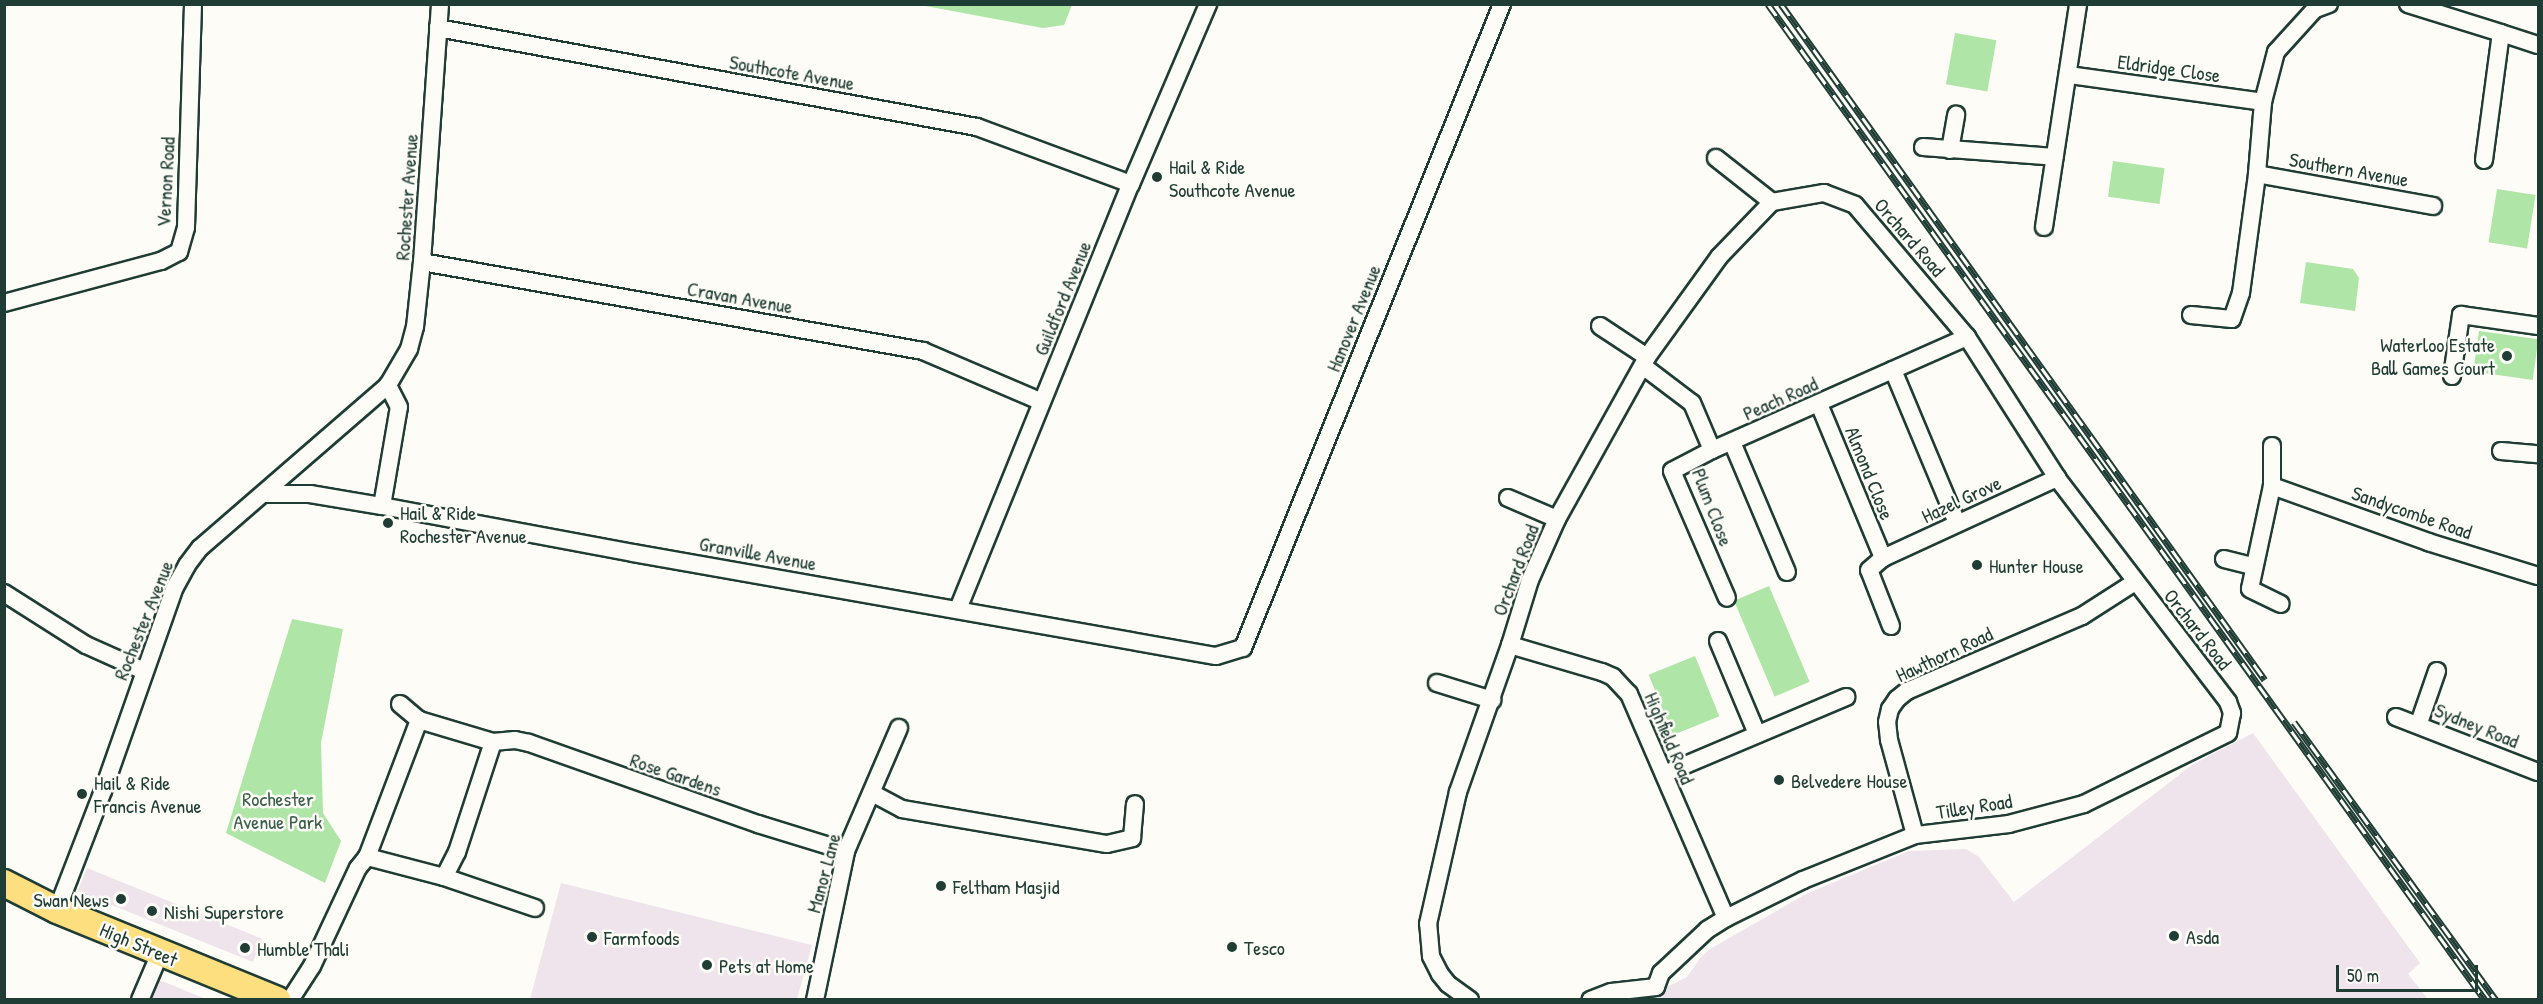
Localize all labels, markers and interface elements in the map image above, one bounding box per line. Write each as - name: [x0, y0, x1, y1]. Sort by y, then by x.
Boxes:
- street label: Southcote Avenue: [728, 49, 856, 95]
- street label: Eldridge Close: [2116, 49, 2222, 87]
- street label: Rochester Avenue: [390, 133, 422, 261]
- street label: Vernon Road: [151, 136, 179, 228]
- street label: Southern Avenue: [2288, 147, 2410, 191]
- place label: Hail & Ride Southcote Avenue: [1169, 154, 1295, 201]
- marker: Hail & Ride Southcote Avenue: [1150, 170, 1164, 184]
- street label: Orchard Road: [1870, 193, 1950, 281]
- street label: Guildford Avenue: [1028, 237, 1096, 359]
- street label: Hanover Avenue: [1321, 261, 1385, 375]
- street label: Cravan Avenue: [685, 276, 795, 318]
- place label: Waterloo Estate Ball Games Court: [2371, 332, 2495, 379]
- marker: Waterloo Estate Ball Games Court: [2500, 349, 2514, 363]
- street label: Peach Road: [1739, 371, 1821, 425]
- street label: Almond Close: [1840, 423, 1900, 523]
- street label: Plum Close: [1687, 465, 1739, 549]
- street label: Hazel Grove: [1917, 470, 2005, 528]
- street label: Sandycombe Road: [2349, 480, 2475, 544]
- place label: Hail & Ride Rochester Avenue: [400, 500, 527, 547]
- marker: Hail & Ride Rochester Avenue: [381, 516, 395, 530]
- street label: Orchard Road: [1487, 521, 1543, 619]
- street label: Granville Avenue: [698, 531, 818, 575]
- place label: Hunter House: [1989, 553, 2084, 577]
- street label: Rochester Avenue: [108, 557, 178, 683]
- marker: Hunter House: [1970, 558, 1984, 572]
- street label: Orchard Road: [2159, 584, 2237, 674]
- street label: Hawthorn Road: [1892, 621, 1996, 687]
- street label: Highfield Road: [1640, 688, 1700, 788]
- street label: Sydney Road: [2432, 697, 2522, 753]
- street label: Rose Gardens: [627, 747, 725, 801]
- place label: Belvedere House: [1791, 768, 1907, 792]
- place label: Hail & Ride Francis Avenue: [94, 771, 201, 818]
- marker: Belvedere House: [1772, 773, 1786, 787]
- marker: Hail & Ride Francis Avenue: [75, 787, 89, 801]
- park label: Rochester Avenue Park: [234, 787, 322, 834]
- street label: Tilley Road: [1934, 788, 2014, 824]
- street label: Manor Lane: [801, 831, 845, 915]
- place label: Feltham Masjid: [953, 874, 1060, 898]
- marker: Feltham Masjid: [934, 879, 948, 893]
- place label: Swan News: [34, 887, 109, 911]
- marker: Swan News: [114, 892, 128, 906]
- place label: Nishi Superstore: [164, 899, 284, 923]
- marker: Nishi Superstore: [145, 904, 159, 918]
- street label: High Street: [96, 917, 182, 971]
- place label: Asda: [2186, 924, 2219, 948]
- place label: Farmfoods: [604, 925, 679, 949]
- marker: Asda: [2167, 929, 2181, 943]
- marker: Farmfoods: [585, 930, 599, 944]
- place label: Tesco: [1244, 935, 1285, 959]
- place label: Humble Thali: [257, 936, 349, 960]
- marker: Tesco: [1225, 940, 1239, 954]
- marker: Humble Thali: [238, 941, 252, 955]
- place label: Pets at Home: [719, 953, 814, 977]
- scale bar: [2339, 953, 2482, 991]
- marker: Pets at Home: [700, 958, 714, 972]
- text: 50 m: [2347, 963, 2379, 988]

